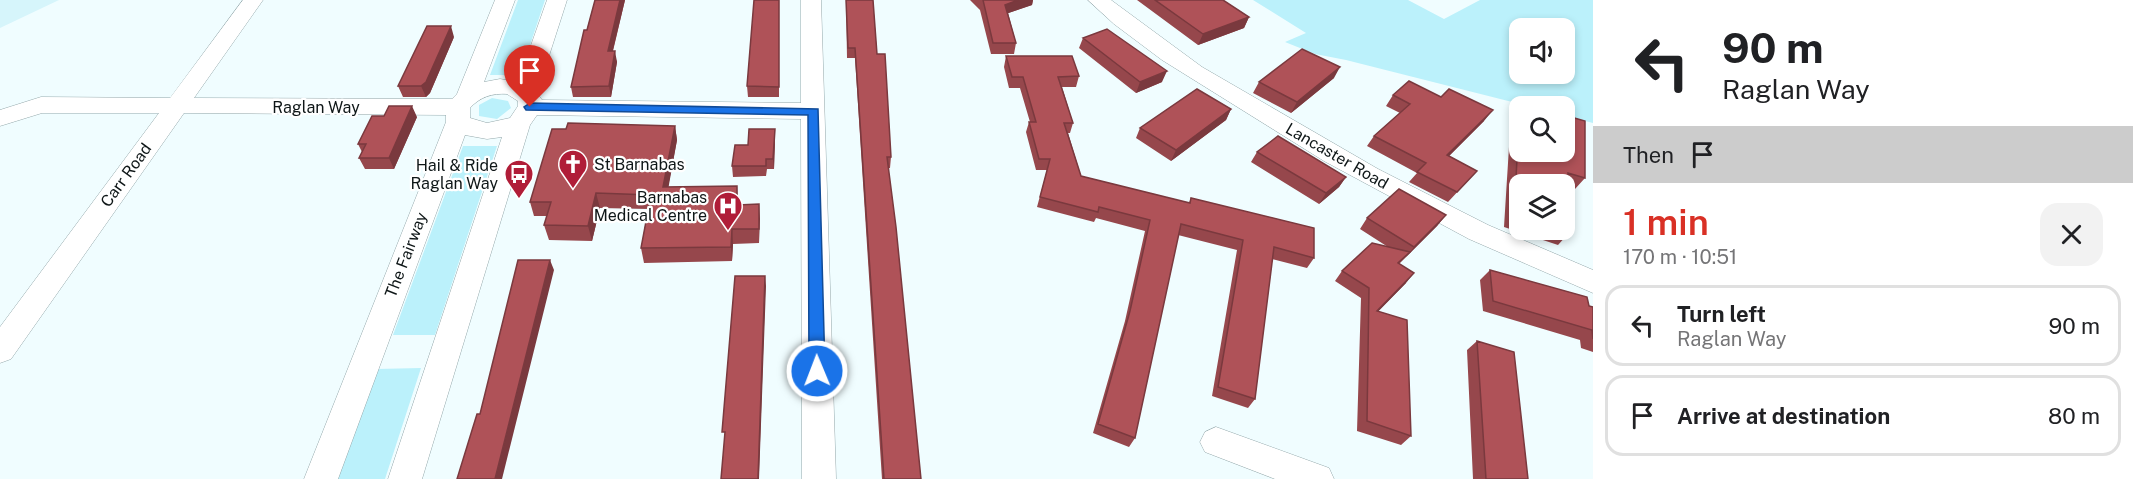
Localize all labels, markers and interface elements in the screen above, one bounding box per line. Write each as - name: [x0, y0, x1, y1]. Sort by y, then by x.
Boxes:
- map controls: [1509, 18, 1575, 240]
- button: sound: [1509, 18, 1575, 84]
- text: 90 m: [1722, 23, 1824, 72]
- icon: left: [1623, 24, 1701, 102]
- pin: [504, 45, 555, 107]
- icon: arrive: [513, 54, 546, 87]
- text: Raglan Way: [1722, 73, 1870, 105]
- button: search: [1509, 96, 1575, 162]
- street label: Raglan Way: [272, 98, 360, 117]
- street label: Lancaster Road: [1282, 119, 1392, 193]
- icon: arrive: [1686, 138, 1719, 171]
- street label: Carr Road: [97, 139, 155, 211]
- text: Then: [1623, 142, 1674, 168]
- church icon: St Barnabas: [557, 148, 589, 190]
- place label: St Barnabas: [594, 155, 685, 174]
- place label: Hail & Ride Raglan Way: [410, 156, 498, 193]
- bus stop icon: Hail & Ride Raglan Way: [503, 158, 535, 200]
- button: layers: [1509, 174, 1575, 240]
- place label: Barnabas Medical Centre: [594, 188, 707, 225]
- hospital icon: Barnabas Medical Centre: [712, 190, 744, 232]
- text: 1 min: [1623, 201, 1709, 243]
- button: close: [2040, 203, 2103, 266]
- street label: The Fairway: [381, 209, 431, 300]
- text: 170 m · 10:51: [1623, 245, 1737, 269]
- text: Turn left: [1677, 301, 1766, 327]
- icon: left: [1626, 309, 1659, 342]
- text: 90 m: [2049, 313, 2100, 339]
- text: Raglan Way: [1677, 327, 1786, 351]
- position arrow: [785, 339, 849, 403]
- icon: arrive: [1626, 399, 1659, 432]
- text: Arrive at destination: [1677, 403, 1890, 429]
- text: 80 m: [2048, 403, 2100, 429]

